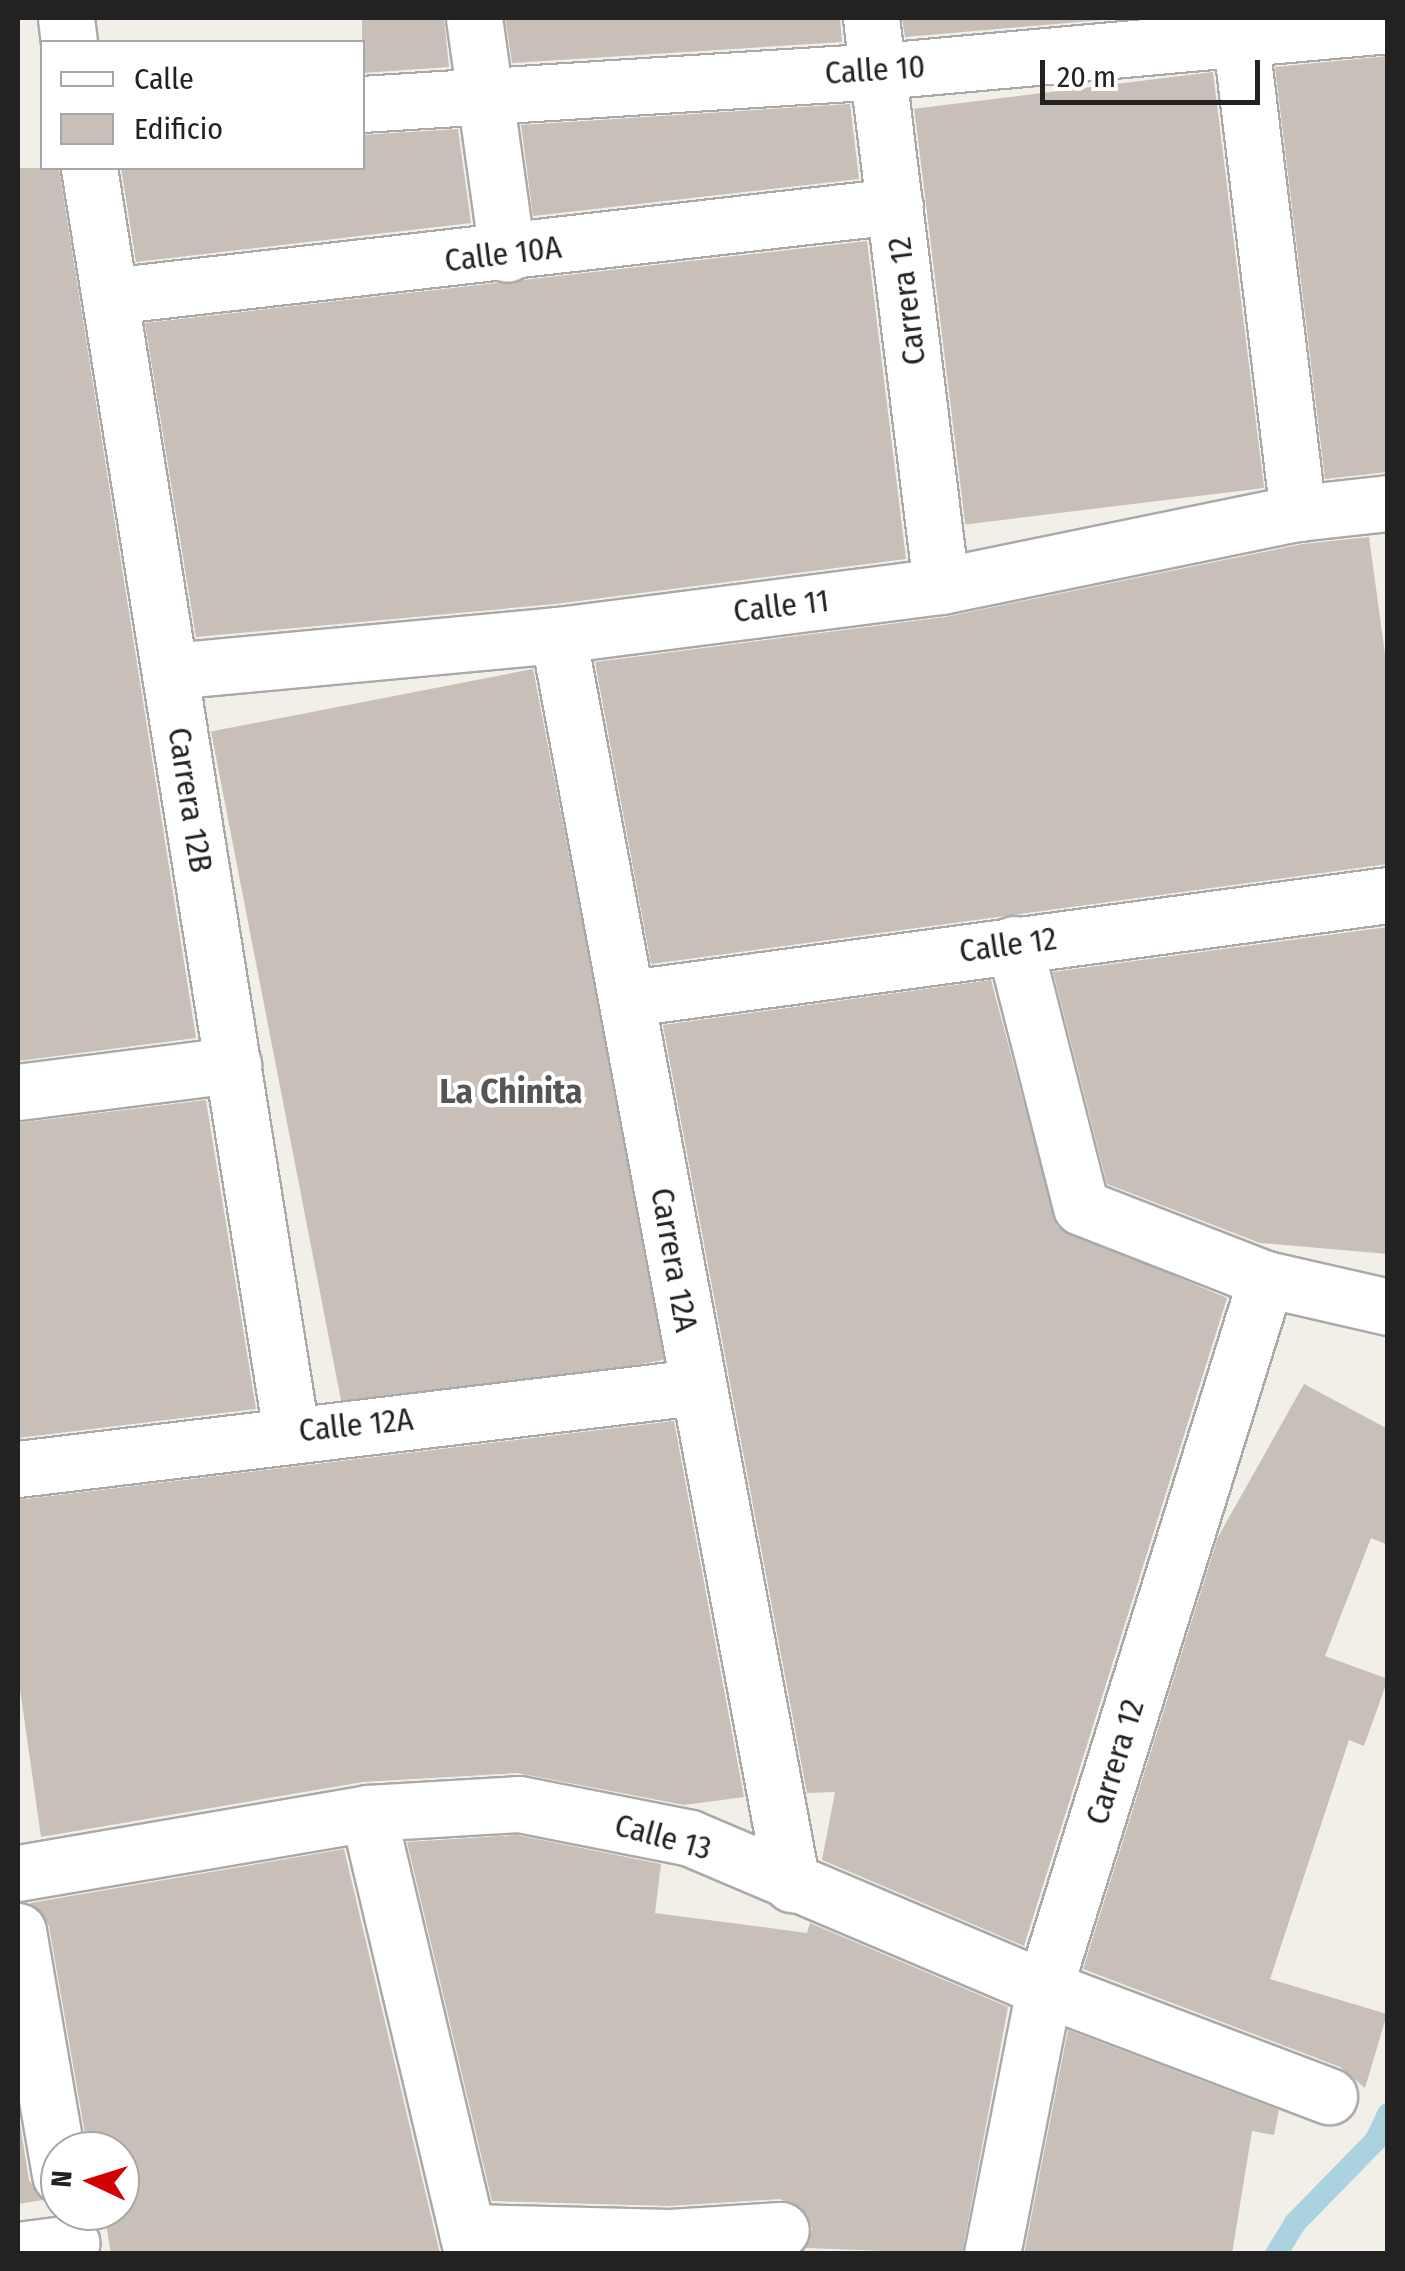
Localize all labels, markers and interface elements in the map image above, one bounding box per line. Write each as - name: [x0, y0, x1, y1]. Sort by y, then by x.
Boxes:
- legend: [40, 40, 365, 170]
- scale bar: [1045, 40, 1265, 102]
- street label: Calle 10: [824, 47, 926, 93]
- text: 20 m: [1057, 59, 1116, 95]
- text: Calle: [134, 61, 194, 97]
- text: Edificio: [134, 111, 223, 147]
- street label: Calle 10A: [442, 228, 564, 280]
- street label: Carrera 12: [880, 235, 934, 367]
- street label: Calle 11: [731, 581, 831, 631]
- street label: Carrera 12B: [160, 725, 220, 875]
- street label: Calle 12: [957, 919, 1059, 971]
- district label: La Chinita: [440, 1070, 582, 1112]
- street label: Carrera 12A: [642, 1185, 706, 1335]
- street label: Calle 12A: [297, 1400, 415, 1450]
- street label: Carrera 12: [1078, 1695, 1152, 1829]
- street label: Calle 13: [611, 1806, 715, 1868]
- north arrow: [40, 2131, 140, 2231]
- text: N: [45, 2169, 79, 2189]

